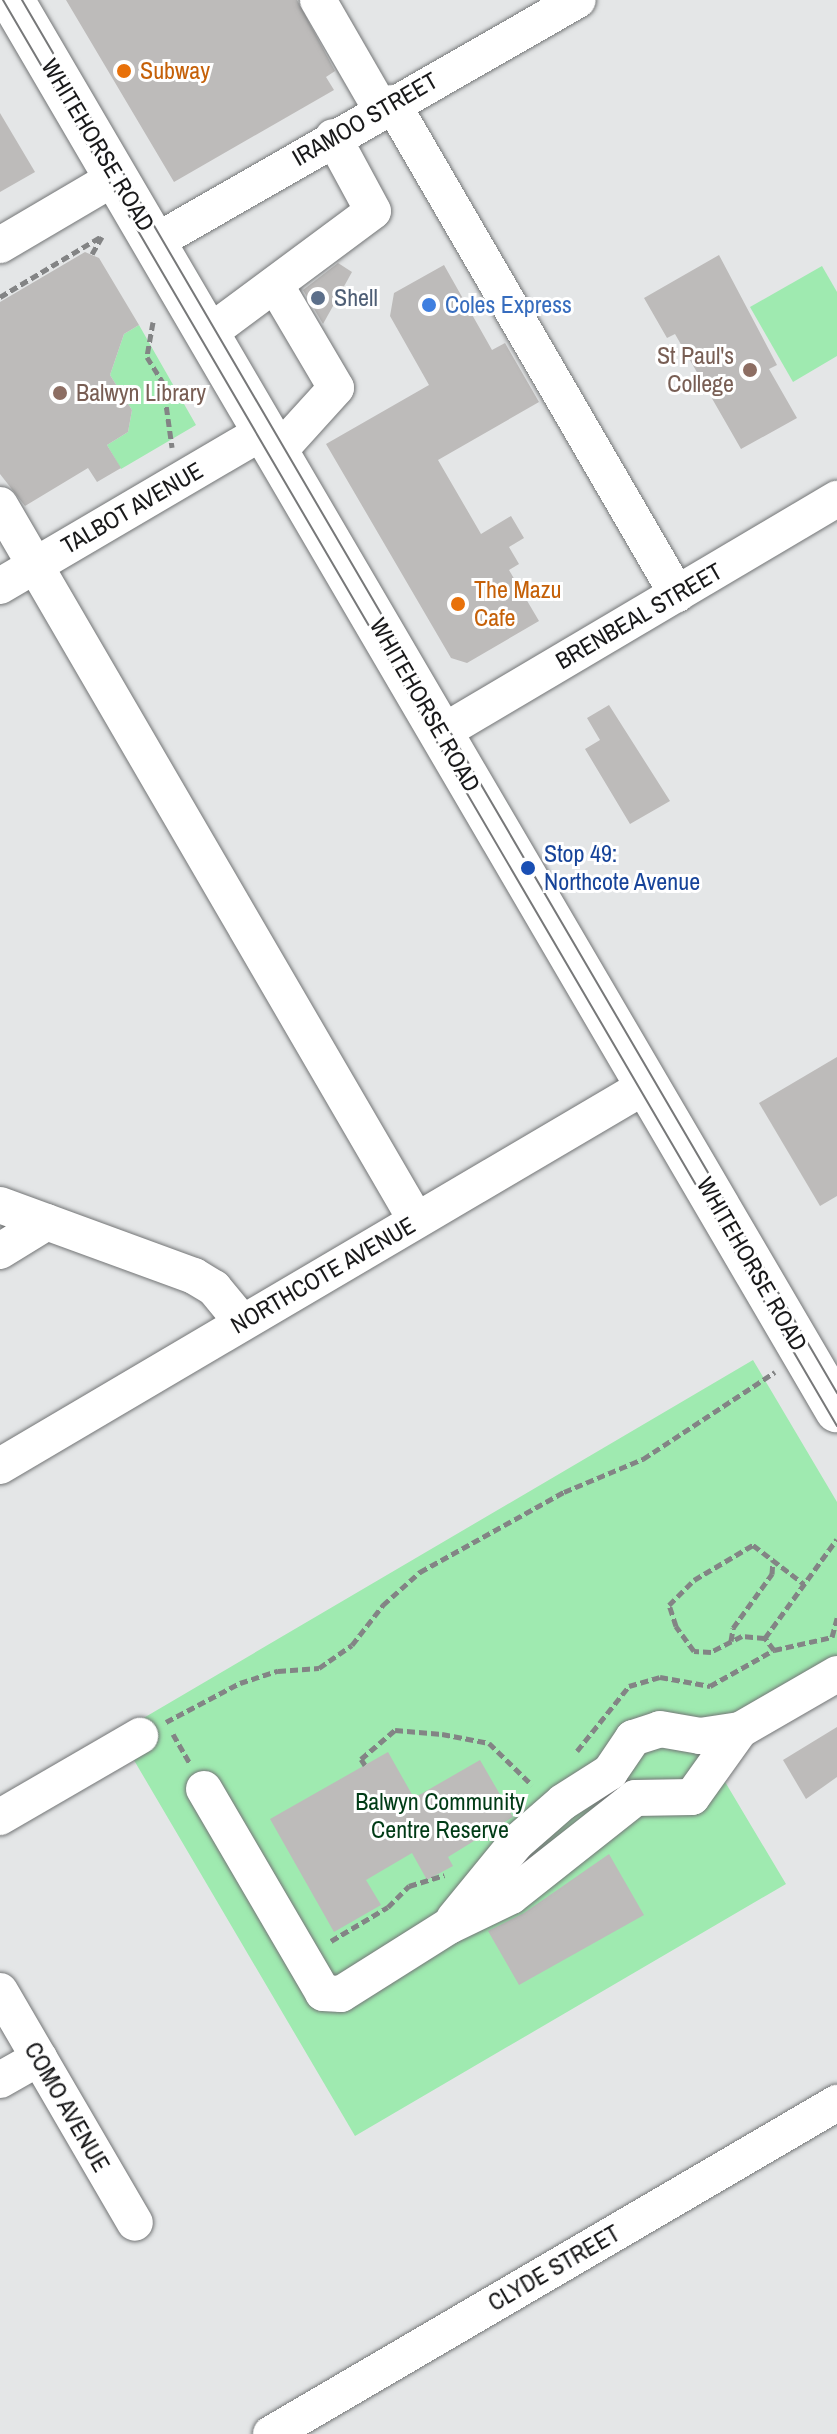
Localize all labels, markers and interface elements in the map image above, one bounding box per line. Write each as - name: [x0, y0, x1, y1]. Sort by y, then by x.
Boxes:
- street label: WHITEHORSE ROAD: [35, 54, 161, 236]
- place label: Subway: [140, 57, 210, 85]
- marker: Subway: [115, 62, 133, 80]
- street label: IRAMOO STREET: [287, 66, 443, 172]
- place label: Shell: [334, 284, 378, 312]
- marker: Shell: [309, 289, 327, 307]
- place label: Coles Express: [445, 291, 572, 319]
- marker: Coles Express: [420, 296, 438, 314]
- place label: St Paul's College: [657, 342, 734, 398]
- marker: St Paul's College: [741, 361, 759, 379]
- place label: Balwyn Library: [76, 379, 206, 407]
- marker: Balwyn Library: [51, 384, 69, 402]
- street label: TALBOT AVENUE: [55, 456, 209, 560]
- street label: BRENBEAL STREET: [550, 557, 728, 675]
- place label: The Mazu Cafe: [474, 576, 562, 632]
- marker: The Mazu Cafe: [449, 595, 467, 613]
- street label: WHITEHORSE ROAD: [364, 613, 486, 797]
- place label: Stop 49: Northcote Avenue: [544, 840, 701, 896]
- marker: Stop 49: Northcote Avenue: [519, 859, 537, 877]
- street label: WHITEHORSE ROAD: [691, 1172, 813, 1356]
- street label: NORTHCOTE AVENUE: [225, 1210, 421, 1340]
- park label: Balwyn Community Centre Reserve: [355, 1788, 525, 1844]
- street label: COMO AVENUE: [18, 2037, 116, 2177]
- street label: CLYDE STREET: [483, 2219, 625, 2317]

